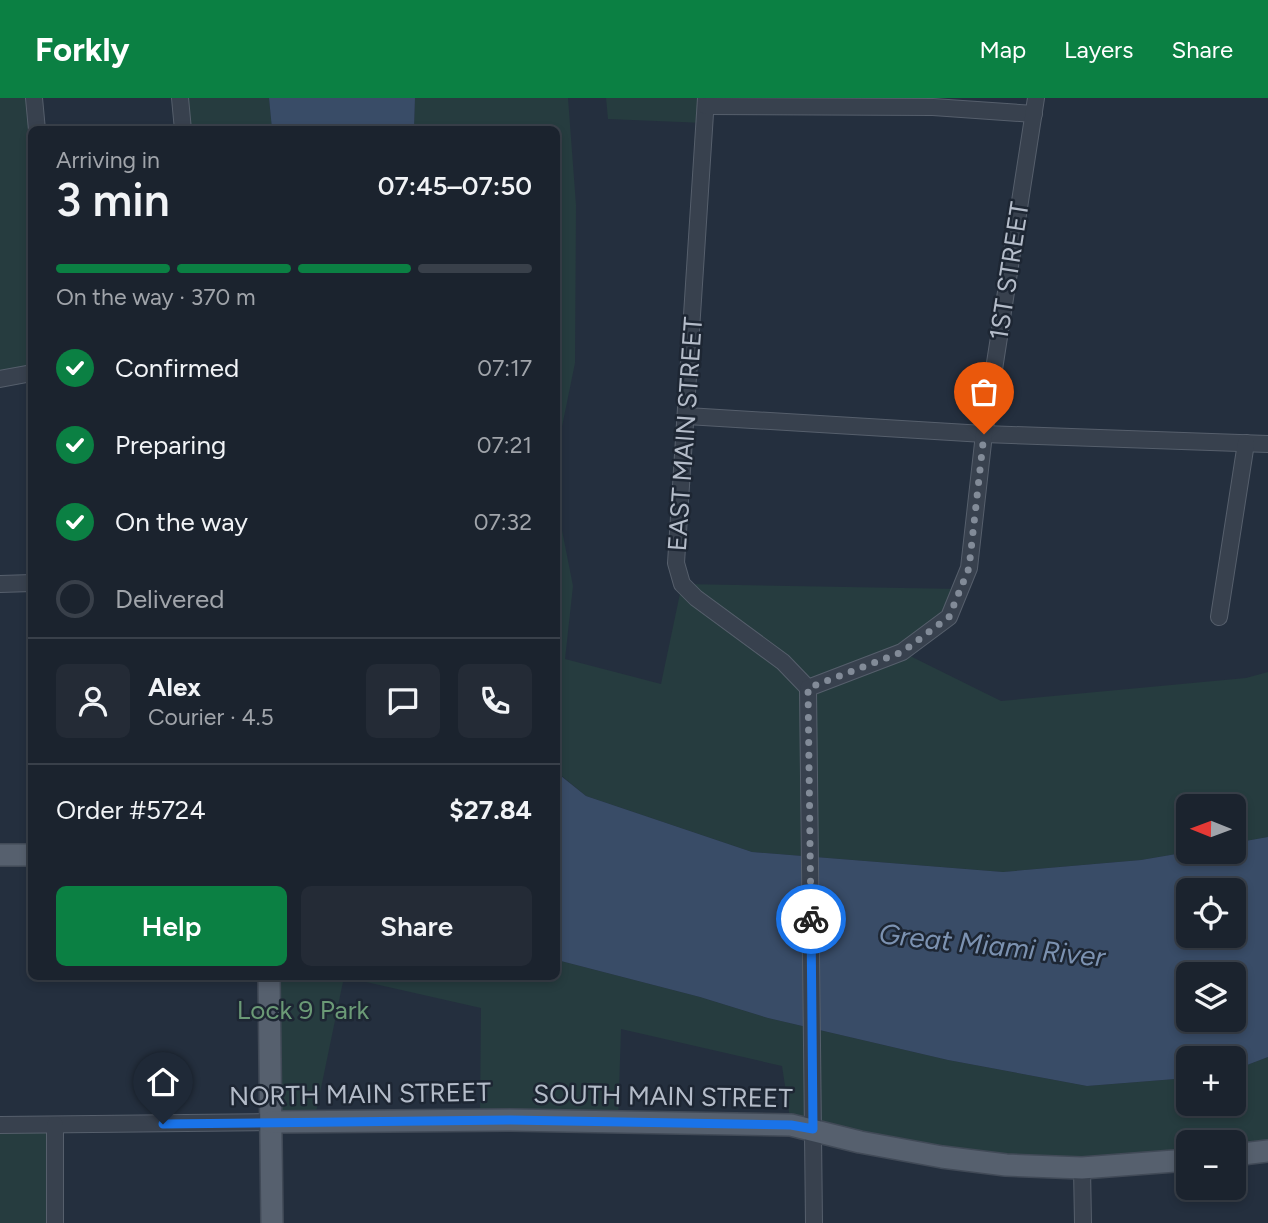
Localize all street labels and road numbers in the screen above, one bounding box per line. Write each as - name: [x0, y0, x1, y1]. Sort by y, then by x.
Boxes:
- street label: 1ST STREET: [982, 199, 1036, 342]
- street label: EAST MAIN STREET: [661, 315, 709, 552]
- street label: NORTH MAIN STREET: [229, 1076, 492, 1112]
- street label: SOUTH MAIN STREET: [533, 1078, 794, 1114]

